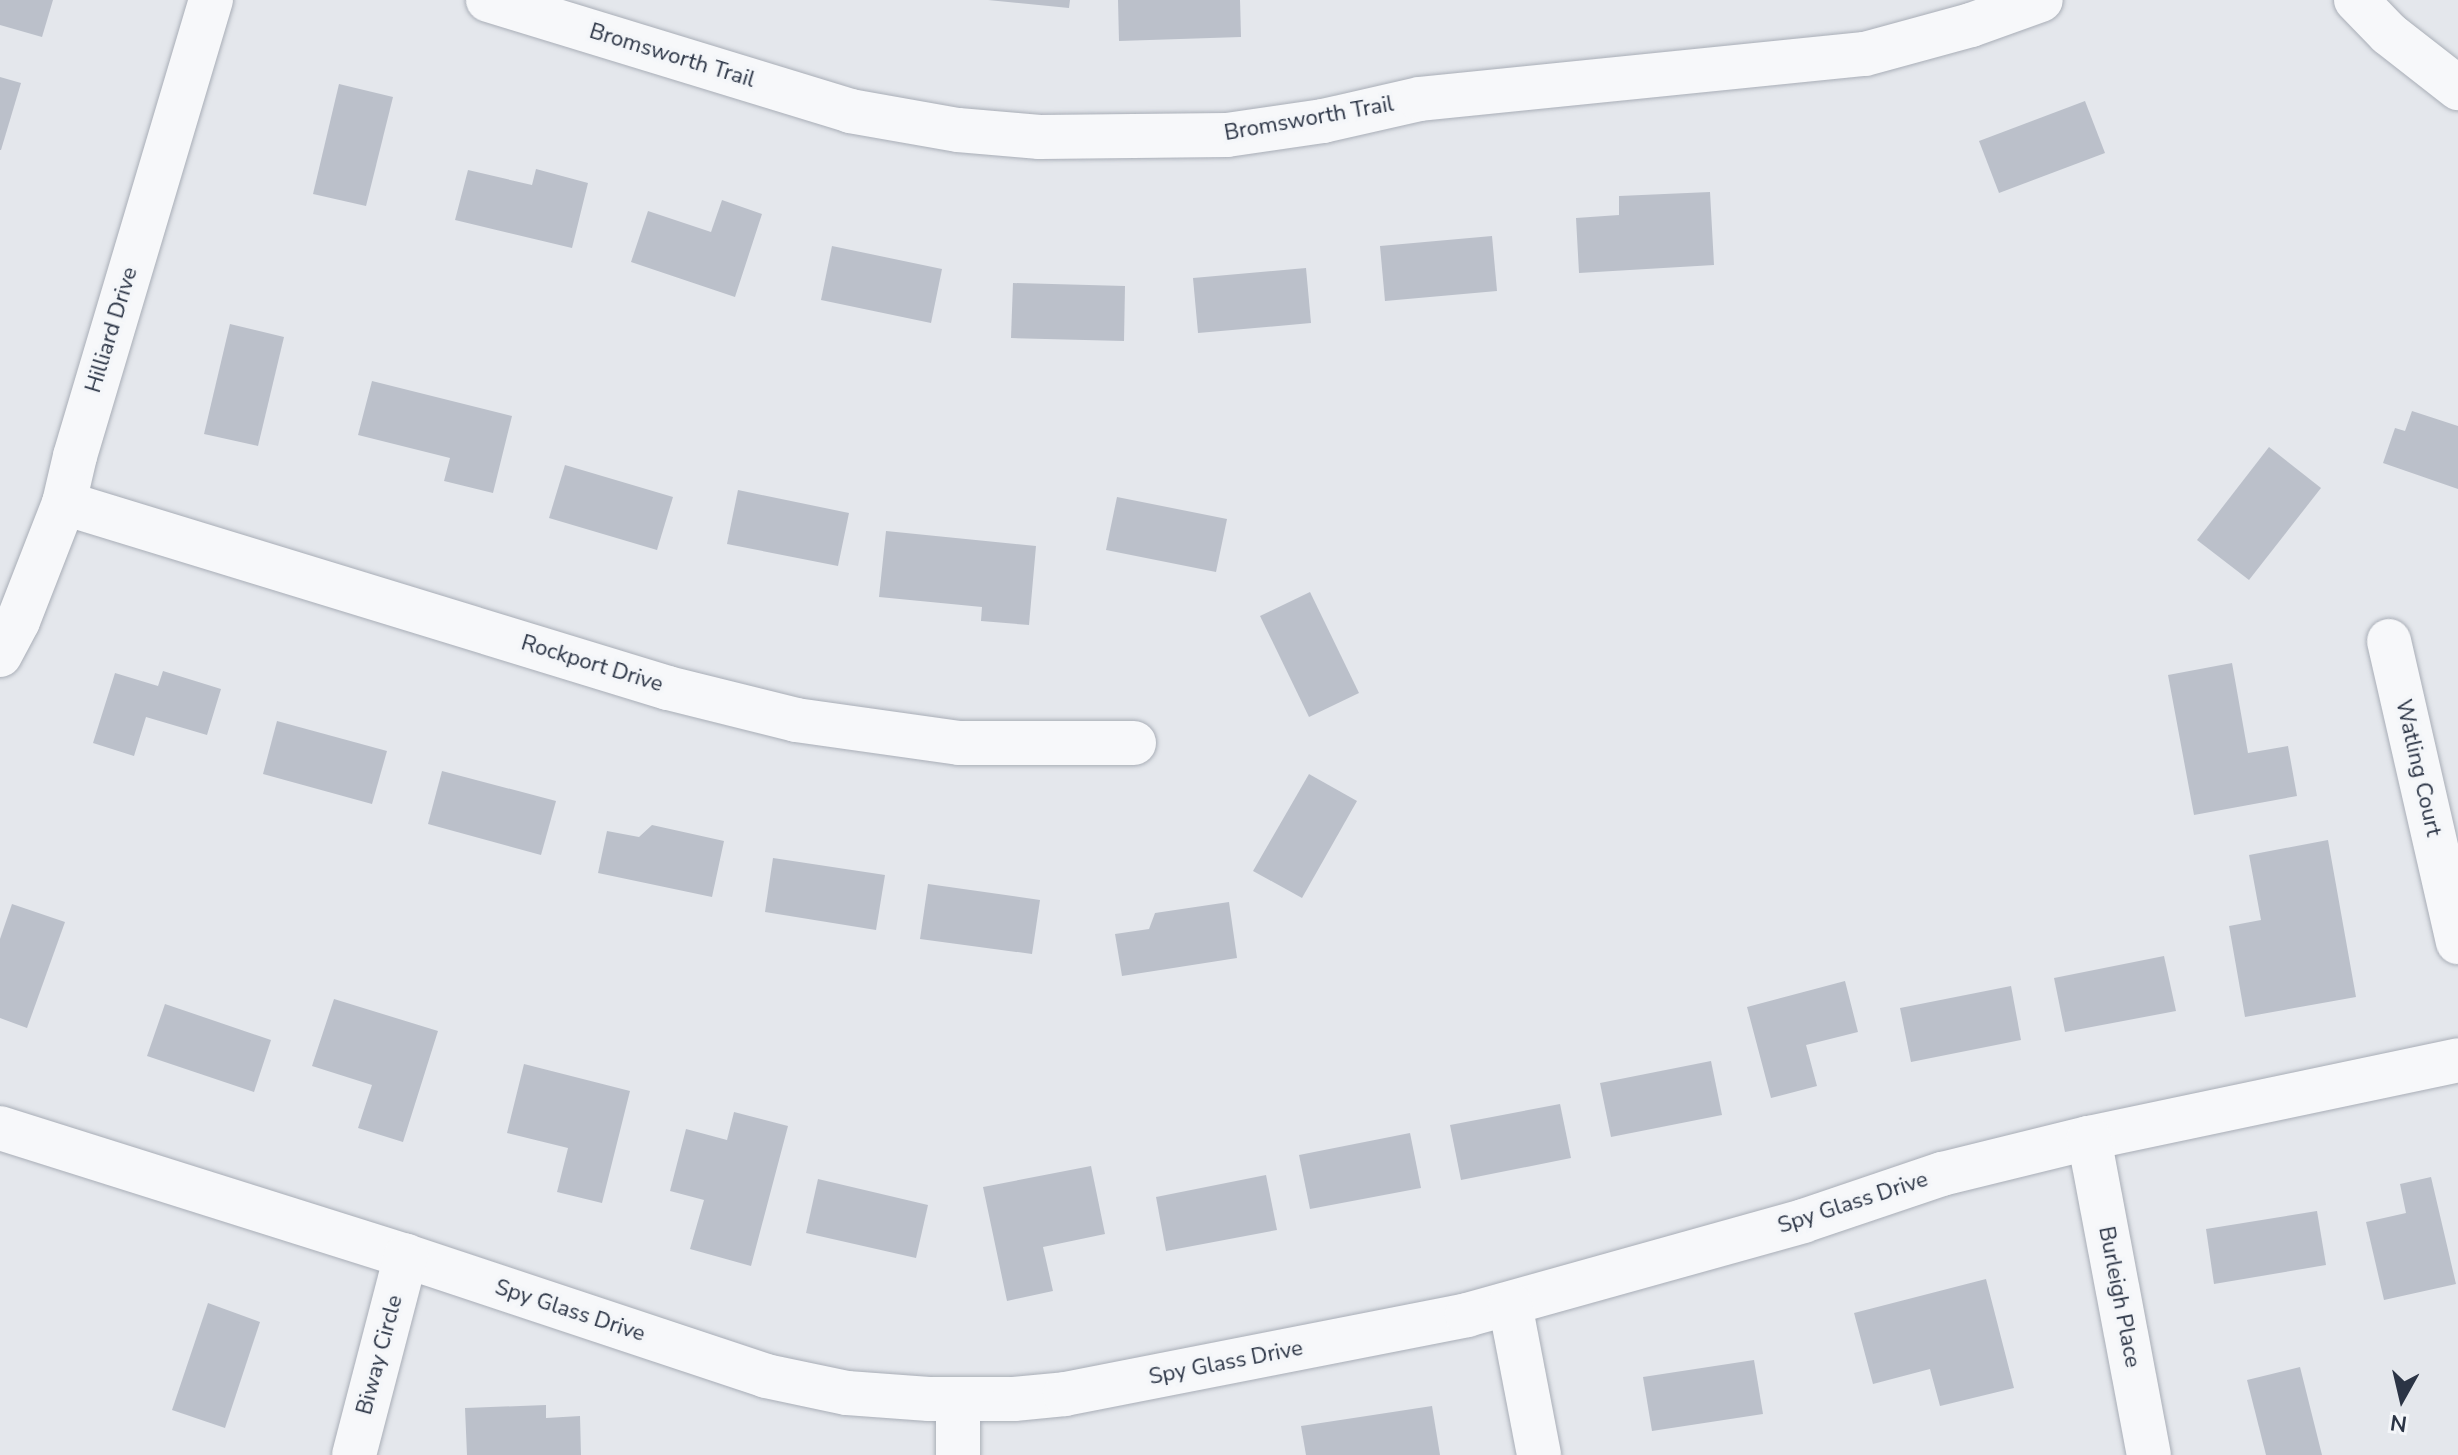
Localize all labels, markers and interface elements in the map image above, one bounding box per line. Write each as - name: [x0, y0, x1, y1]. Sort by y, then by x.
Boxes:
- street label: Bromsworth Trail: [586, 18, 758, 94]
- street label: Bromsworth Trail: [1222, 91, 1396, 147]
- street label: Hilliard Drive: [80, 264, 144, 396]
- street label: Rockport Drive: [518, 630, 666, 698]
- street label: Watling Court: [2389, 697, 2447, 839]
- street label: Spy Glass Drive: [1775, 1166, 1931, 1240]
- street label: Burleigh Place: [2092, 1224, 2146, 1370]
- street label: Spy Glass Drive: [492, 1274, 648, 1348]
- street label: Biway Circle: [351, 1292, 409, 1418]
- street label: Spy Glass Drive: [1147, 1335, 1305, 1391]
- north arrow: [2362, 1359, 2442, 1439]
- text: N: [2388, 1407, 2409, 1439]

